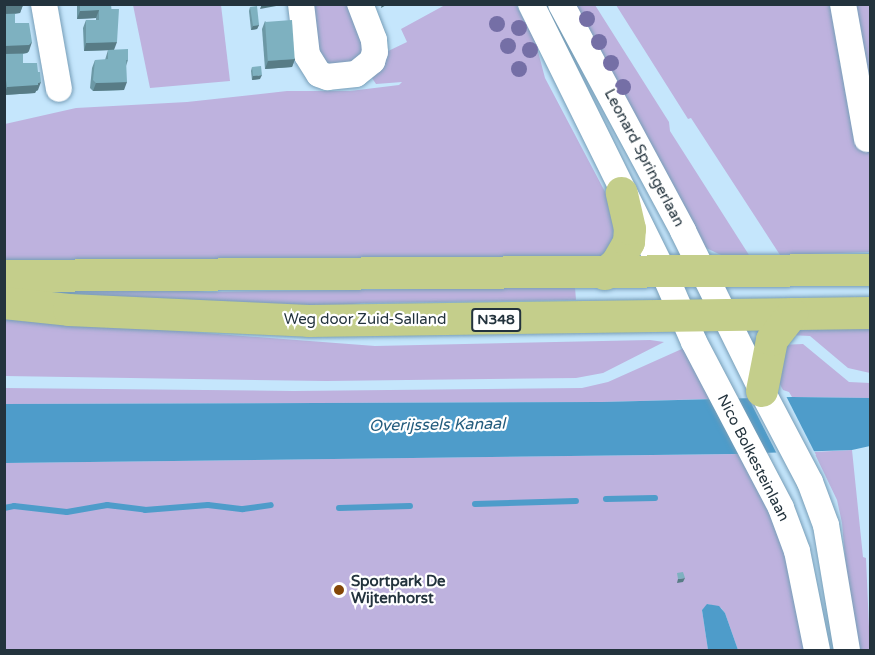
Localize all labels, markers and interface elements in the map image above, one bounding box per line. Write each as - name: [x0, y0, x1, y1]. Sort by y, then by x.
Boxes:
- street label: Leonard Springerlaan: [600, 86, 688, 230]
- road number: N348: [470, 309, 522, 331]
- street label: Weg door Zuid-Salland: [284, 311, 446, 329]
- street label: Nico Bolkesteinlaan: [713, 391, 793, 525]
- water label: Overijssels Kanaal: [369, 414, 505, 436]
- place label: Sportpark De Wijtenhorst: [351, 572, 445, 607]
- marker: Sportpark De Wijtenhorst: [332, 583, 346, 597]

